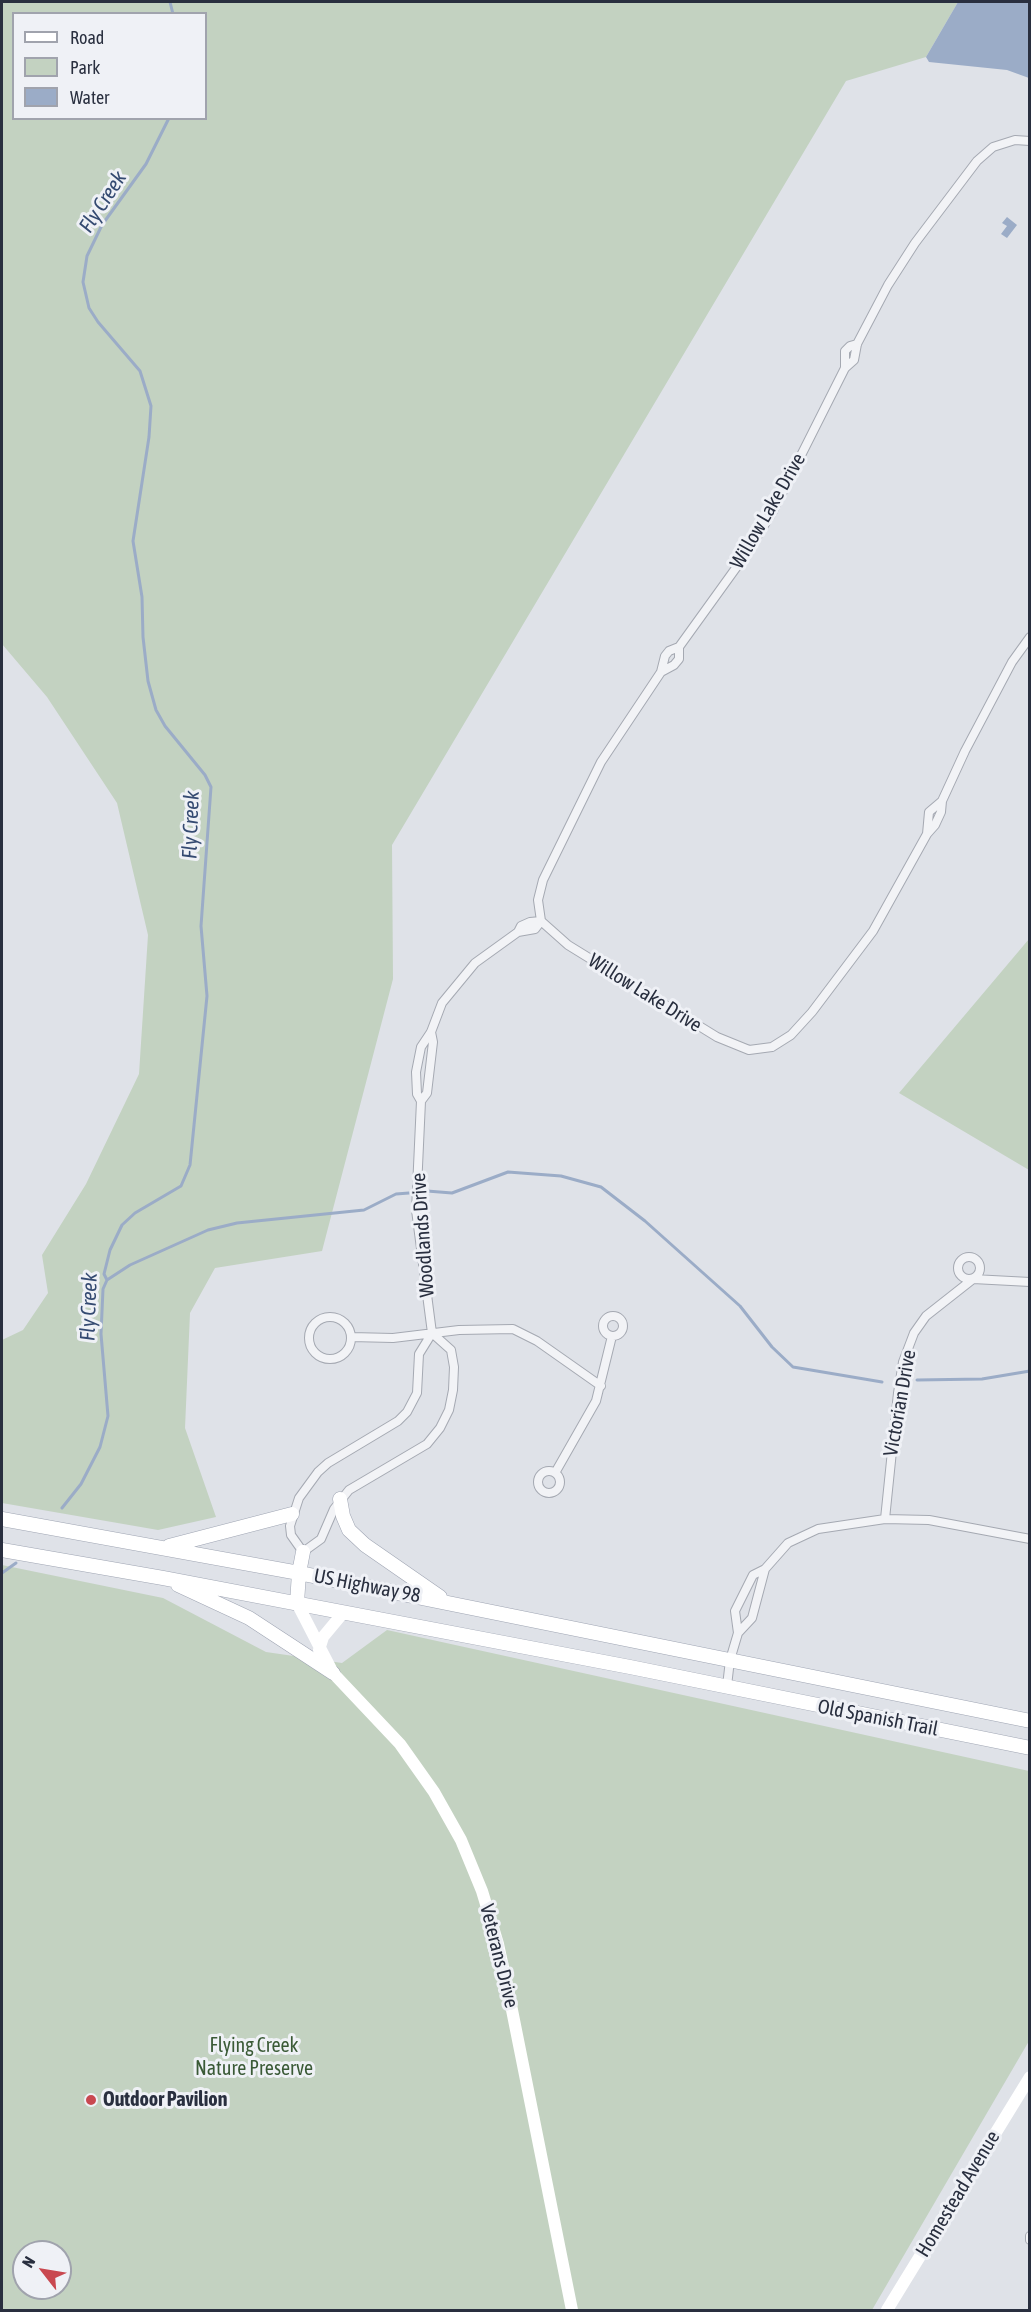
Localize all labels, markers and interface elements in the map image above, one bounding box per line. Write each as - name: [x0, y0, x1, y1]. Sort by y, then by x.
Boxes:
- legend: [12, 12, 207, 120]
- text: Road: [70, 27, 104, 48]
- text: Park: [70, 57, 100, 78]
- text: Water: [70, 87, 109, 108]
- water label: Fly Creek: [74, 167, 132, 237]
- street label: Willow Lake Drive: [725, 449, 811, 573]
- water label: Fly Creek: [177, 790, 205, 860]
- street label: Willow Lake Drive: [584, 949, 706, 1037]
- street label: Woodlands Drive: [407, 1172, 439, 1298]
- water label: Fly Creek: [75, 1272, 103, 1342]
- street label: Victorian Drive: [879, 1348, 921, 1458]
- street label: US Highway 98: [312, 1564, 422, 1608]
- street label: Old Spanish Trail: [816, 1695, 940, 1741]
- street label: Veterans Drive: [475, 1902, 523, 2010]
- park label: Flying Creek Nature Preserve: [195, 2034, 313, 2081]
- place label: Outdoor Pavilion: [103, 2088, 227, 2112]
- marker: Outdoor Pavilion: [84, 2093, 98, 2107]
- street label: Homestead Avenue: [911, 2126, 1005, 2262]
- north arrow: [12, 2240, 72, 2300]
- text: N: [18, 2253, 38, 2270]

